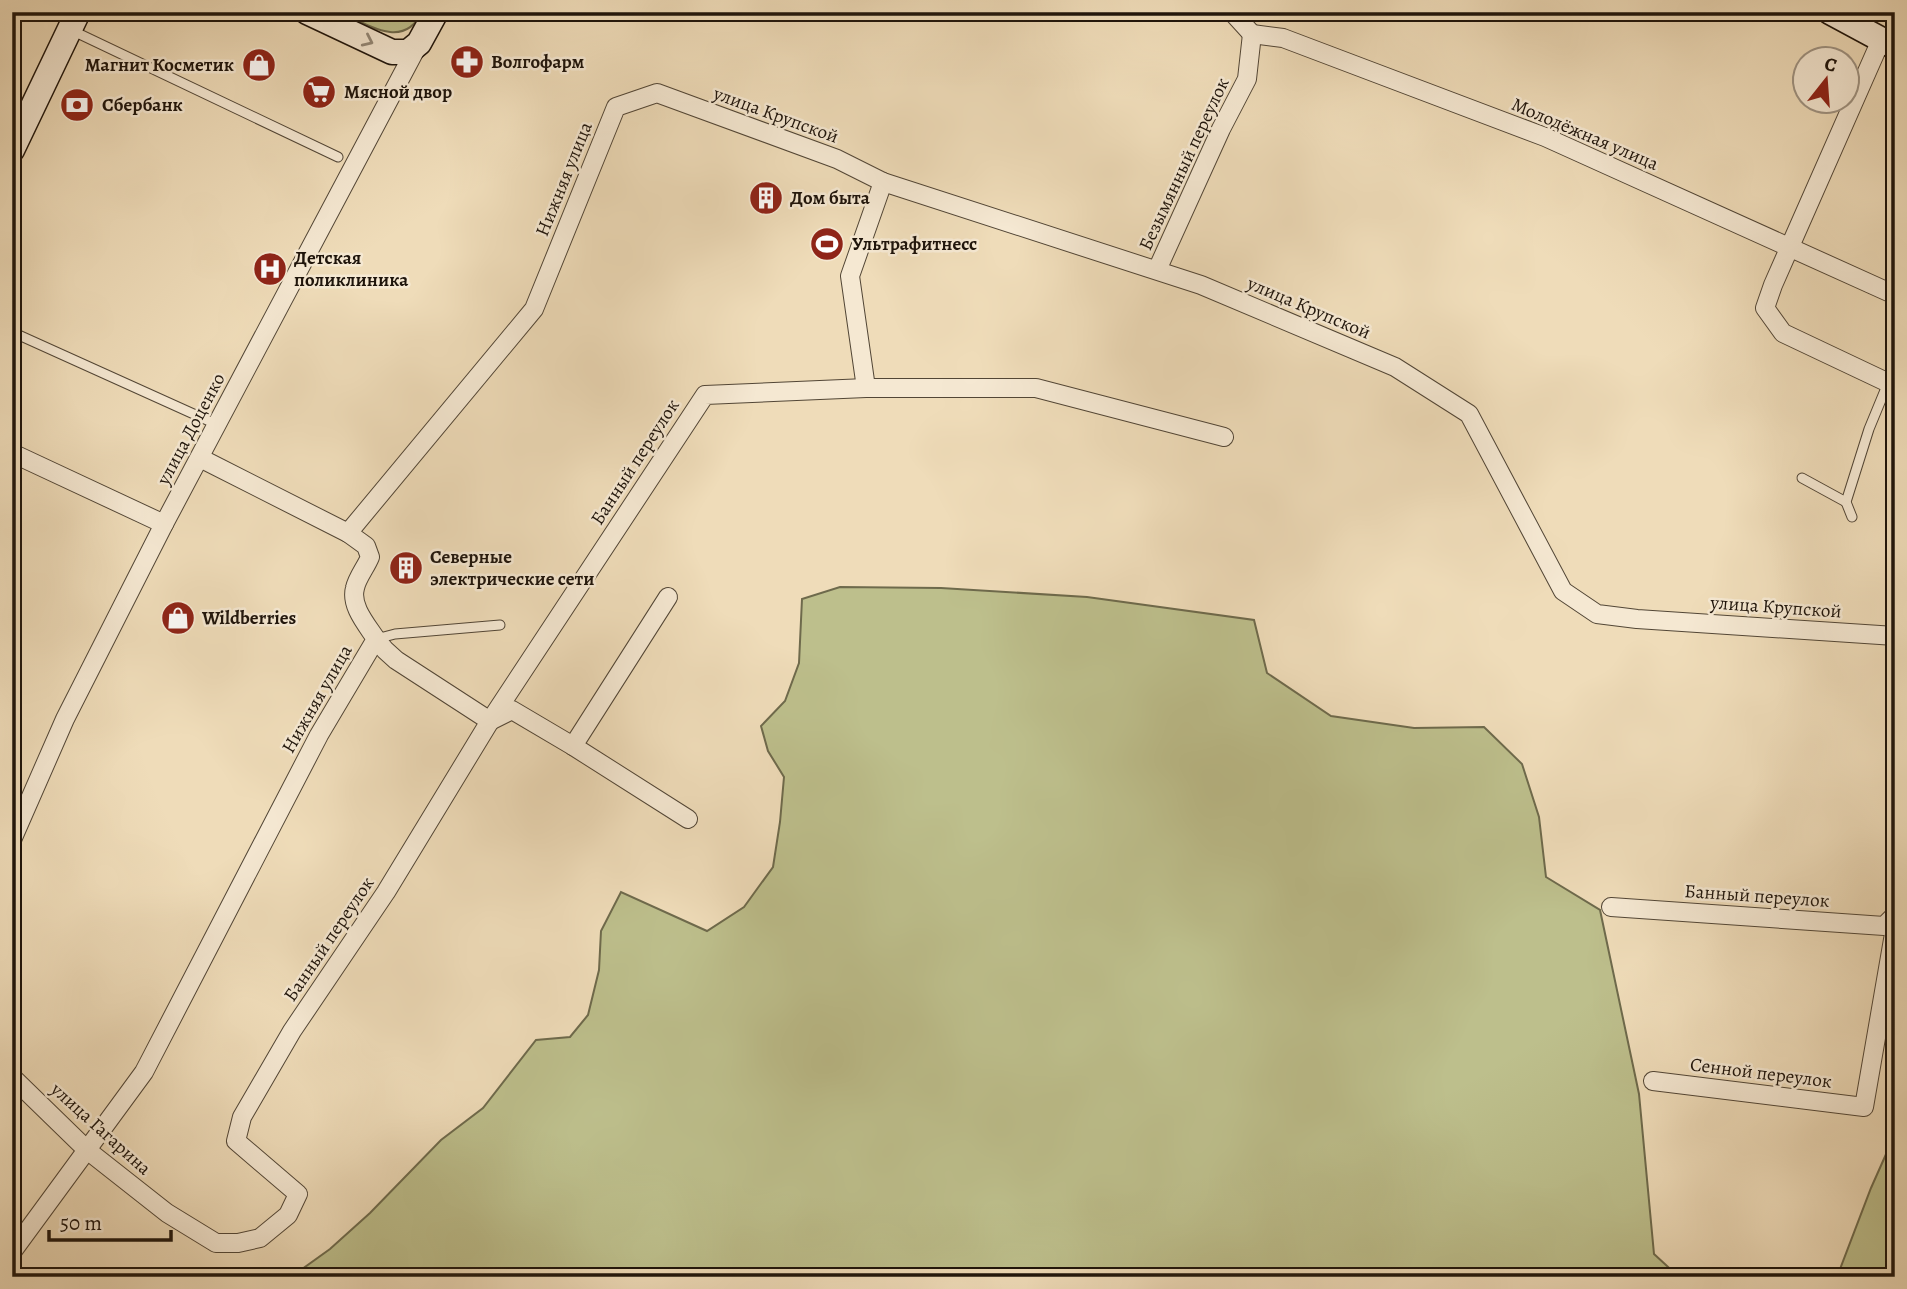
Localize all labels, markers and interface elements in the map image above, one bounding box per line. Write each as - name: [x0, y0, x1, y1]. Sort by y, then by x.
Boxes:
- one-way arrow: [361, 33, 374, 47]
- pharmacy icon: Волгофарм: [448, 43, 486, 81]
- shop icon: Магнит Косметик: [240, 46, 278, 84]
- north arrow: [1792, 46, 1862, 116]
- place label: Волгофарм: [491, 49, 585, 75]
- text: С: [1821, 51, 1840, 79]
- place label: Магнит Косметик: [85, 52, 234, 78]
- supermarket icon: Мясной двор: [300, 73, 338, 111]
- street label: Безымянный переулок: [1132, 73, 1236, 255]
- place label: Мясной двор: [344, 79, 452, 105]
- street label: улица Крупской: [709, 80, 842, 150]
- bank icon: Сбербанк: [58, 86, 96, 124]
- street label: Молодёжная улица: [1507, 91, 1663, 177]
- place label: Сбербанк: [102, 92, 183, 118]
- street label: Нижняя улица: [529, 118, 599, 240]
- building icon: Дом быта: [747, 179, 785, 217]
- place label: Дом быта: [790, 185, 871, 211]
- sports icon: Ультрафитнесс: [808, 225, 846, 263]
- place label: Ультрафитнесс: [852, 231, 977, 257]
- place label: Детская поликлиника: [294, 245, 409, 293]
- hospital icon: Детская поликлиника: [251, 250, 289, 288]
- street label: улица Крупской: [1242, 270, 1375, 346]
- street label: улица Доценко: [150, 368, 231, 490]
- street label: Банный переулок: [584, 394, 686, 530]
- place label: Северные электрические сети: [430, 544, 594, 592]
- building icon: Северные электрические сети: [387, 549, 425, 587]
- street label: улица Крупской: [1708, 589, 1843, 625]
- shop icon: Wildberries: [159, 599, 197, 637]
- place label: Wildberries: [201, 605, 297, 631]
- street label: Нижняя улица: [275, 640, 359, 758]
- street label: Банный переулок: [278, 871, 381, 1007]
- street label: Банный переулок: [1684, 878, 1831, 914]
- street label: Сенной переулок: [1689, 1051, 1833, 1095]
- street label: улица Гагарина: [44, 1076, 157, 1181]
- scale bar: [49, 1198, 172, 1242]
- text: 50 m: [60, 1209, 102, 1237]

